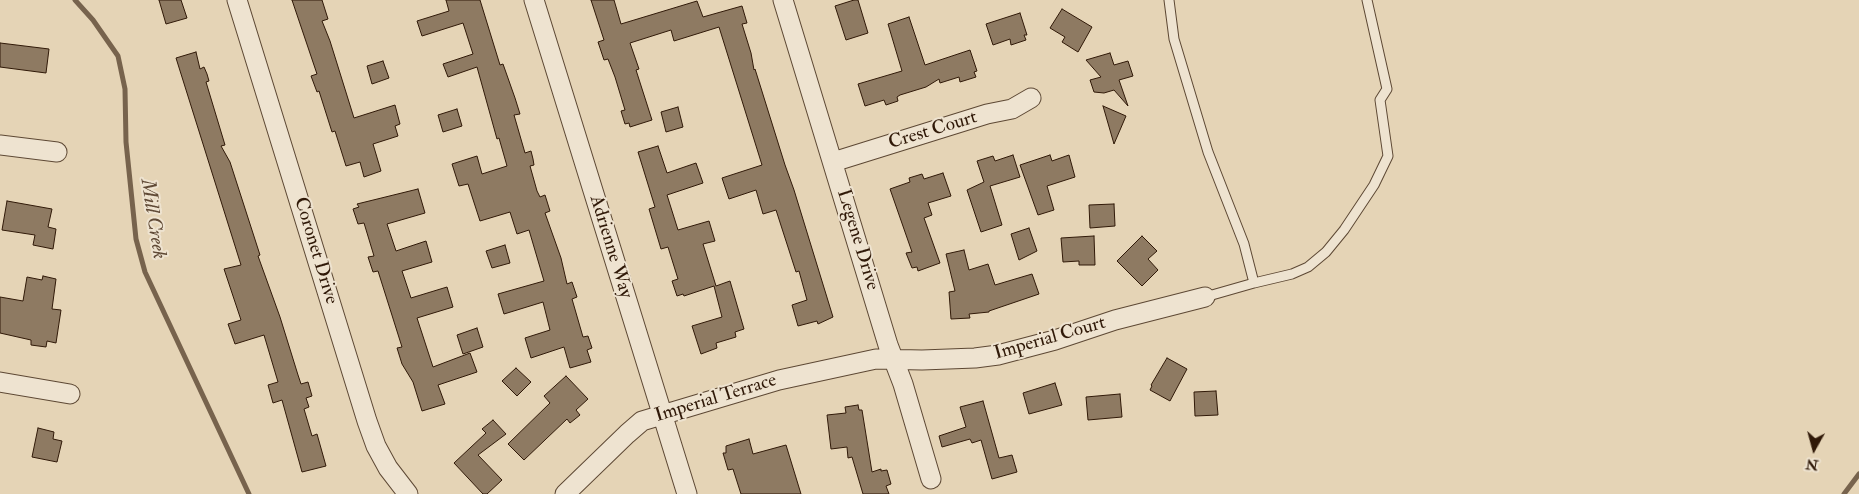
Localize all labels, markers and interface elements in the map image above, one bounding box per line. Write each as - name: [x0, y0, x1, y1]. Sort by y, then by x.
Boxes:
- street label: Crest Court: [886, 107, 980, 155]
- water label: Mill Creek: [134, 177, 170, 261]
- street label: Legene Drive: [831, 187, 883, 293]
- street label: Adrienne Way: [584, 193, 636, 301]
- street label: Coronet Drive: [288, 195, 342, 307]
- street label: Imperial Court: [992, 312, 1108, 366]
- street label: Imperial Terrace: [652, 370, 780, 428]
- north arrow: [1789, 424, 1839, 474]
- text: N: [1805, 455, 1819, 474]

